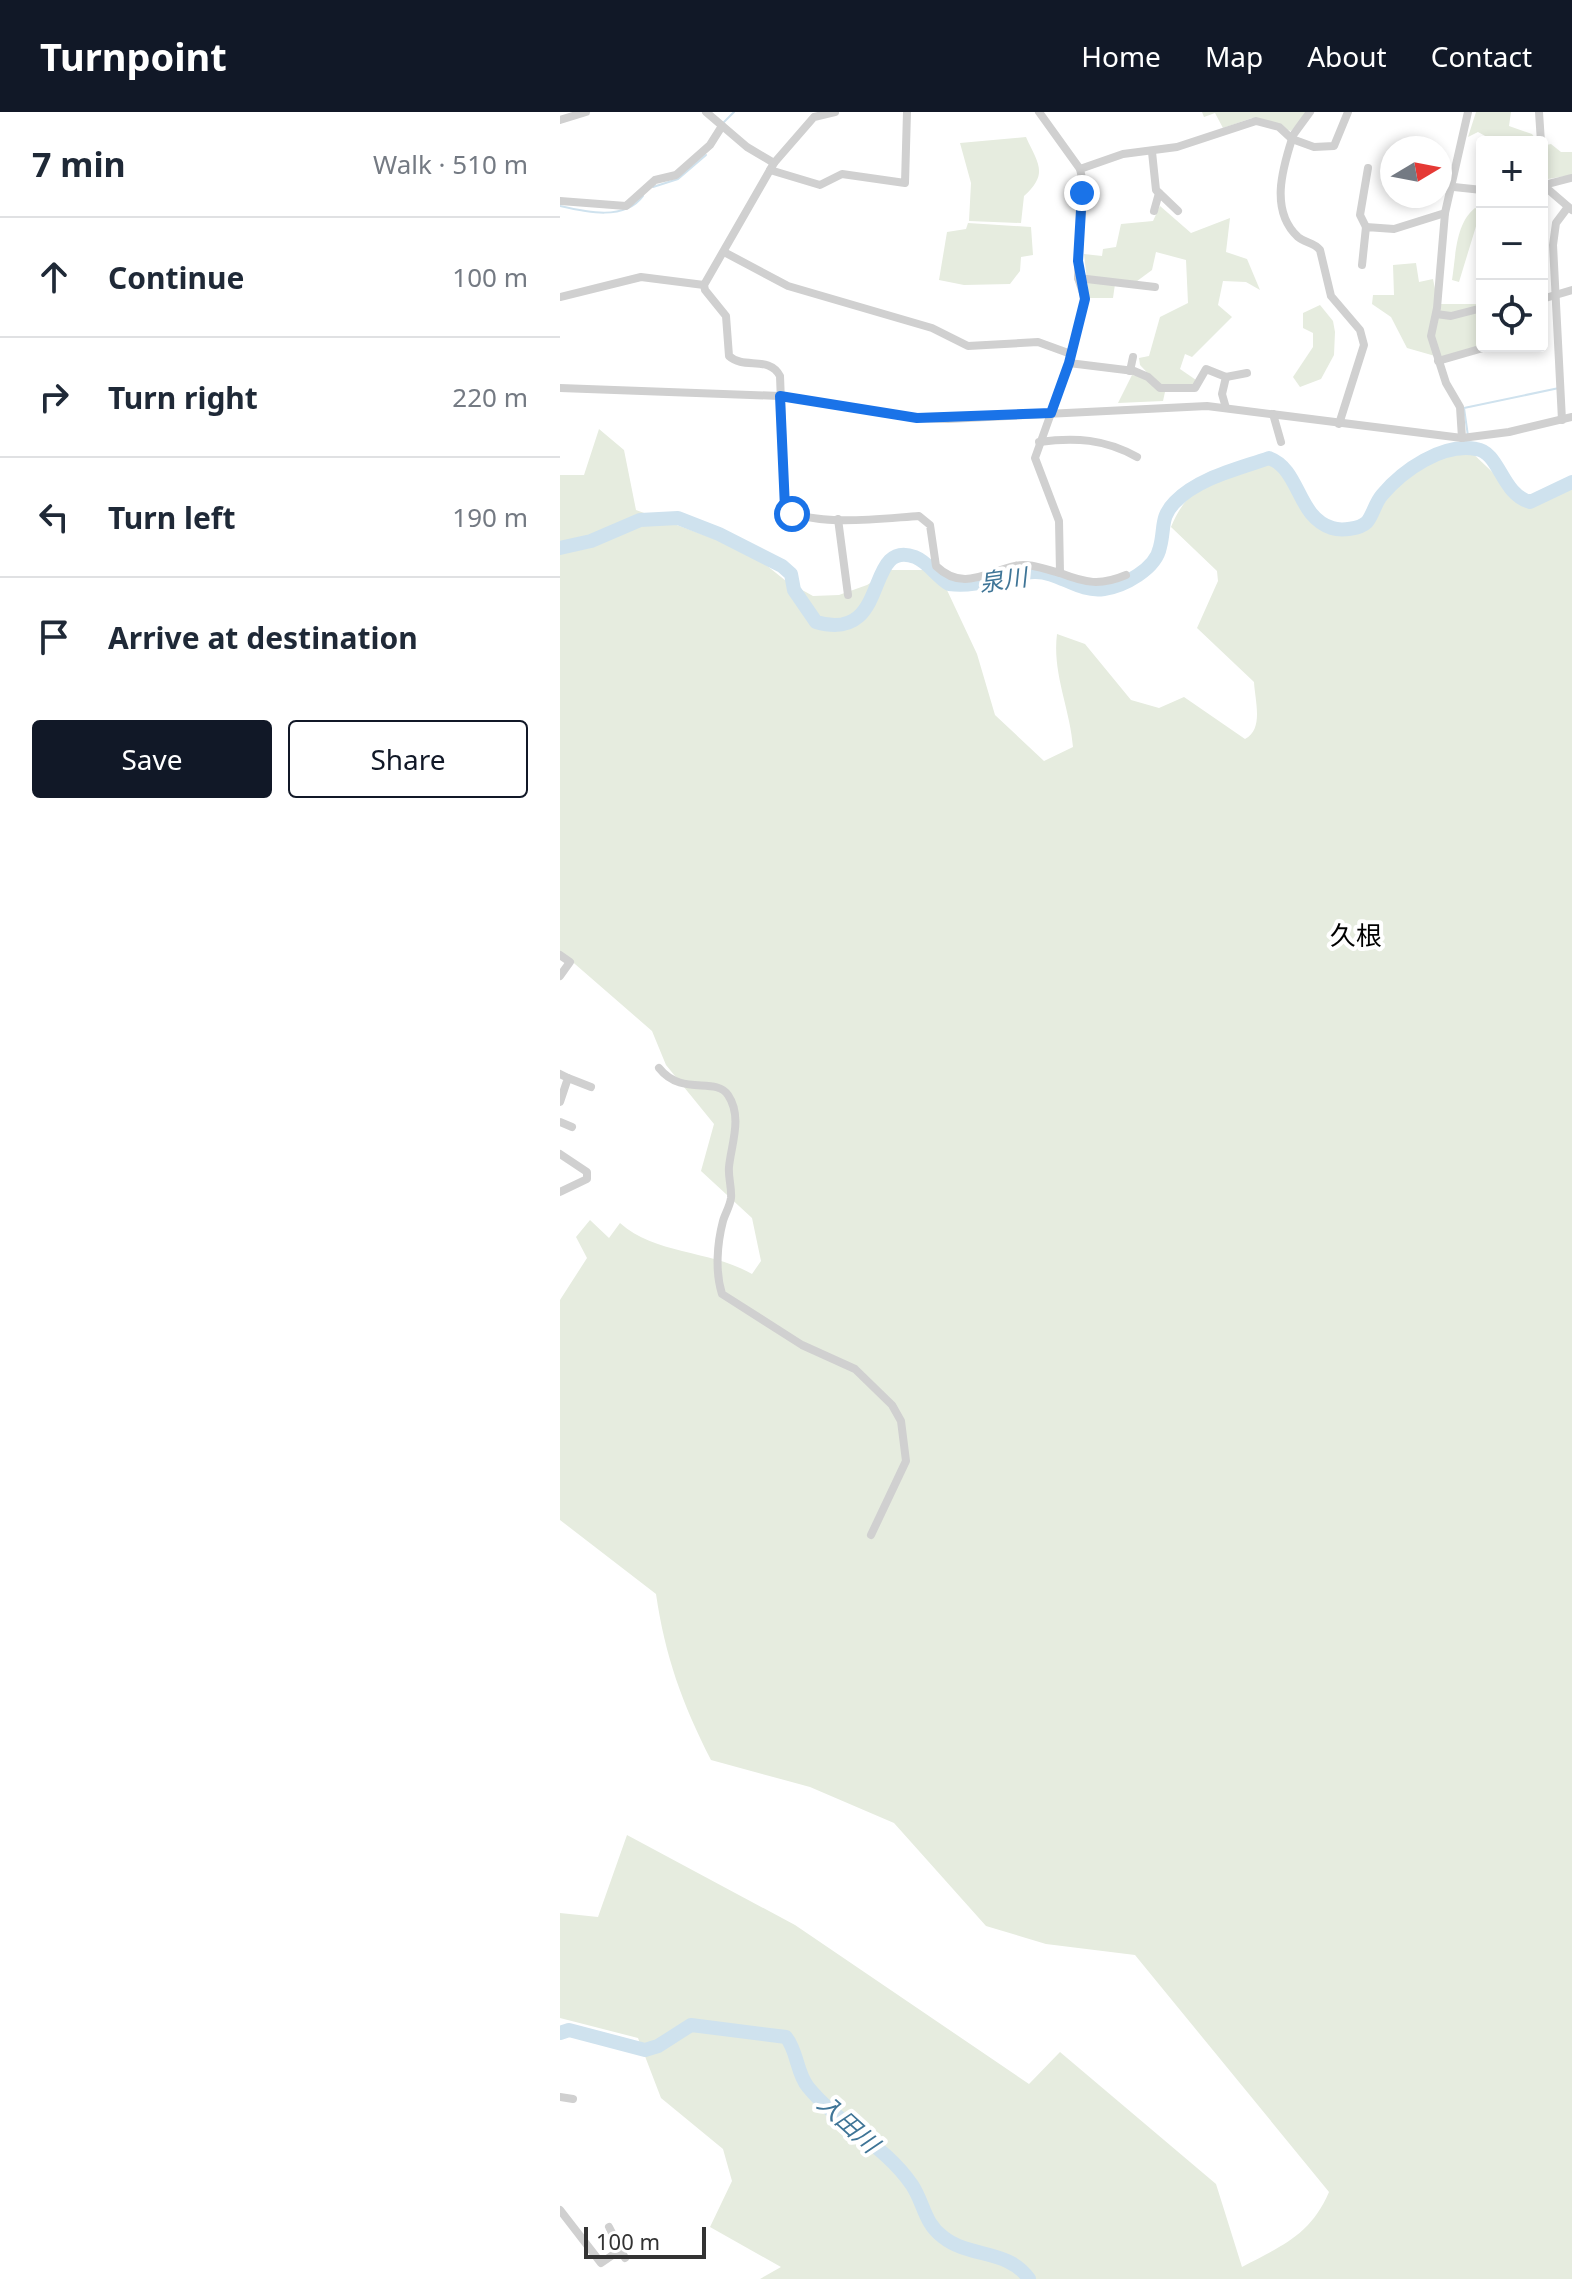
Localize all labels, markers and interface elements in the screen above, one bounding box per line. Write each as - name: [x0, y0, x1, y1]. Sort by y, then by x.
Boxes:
- text: Turnpoint: [40, 30, 227, 82]
- text: Home: [1081, 37, 1161, 75]
- text: Map: [1205, 37, 1263, 75]
- text: About: [1307, 37, 1387, 75]
- text: Contact: [1431, 37, 1532, 75]
- north arrow: [1380, 136, 1452, 208]
- map controls: [1476, 136, 1548, 352]
- button: +: [1476, 136, 1548, 208]
- text: 7 min: [32, 141, 126, 187]
- text: Walk · 510 m: [373, 146, 528, 182]
- route end: [1064, 175, 1100, 211]
- button: −: [1476, 208, 1548, 280]
- icon: ahead: [32, 255, 76, 299]
- text: Continue: [108, 257, 244, 298]
- text: 100 m: [452, 259, 528, 295]
- button: locate: [1476, 280, 1548, 352]
- icon: right: [32, 375, 76, 419]
- text: Turn right: [108, 377, 258, 418]
- text: 220 m: [452, 379, 528, 415]
- icon: left: [32, 495, 76, 539]
- route start: [774, 496, 810, 532]
- text: Turn left: [108, 497, 236, 538]
- text: 190 m: [452, 499, 528, 535]
- water label: 泉川: [977, 559, 1032, 599]
- icon: arrive: [32, 615, 76, 659]
- text: Arrive at destination: [108, 617, 418, 658]
- button: Save: [32, 720, 272, 798]
- button: Share: [288, 720, 528, 798]
- district label: 久根: [1330, 917, 1382, 953]
- water label: 入田川: [811, 2087, 889, 2161]
- scale bar: [584, 2223, 706, 2259]
- text: 100 m: [596, 2226, 660, 2256]

